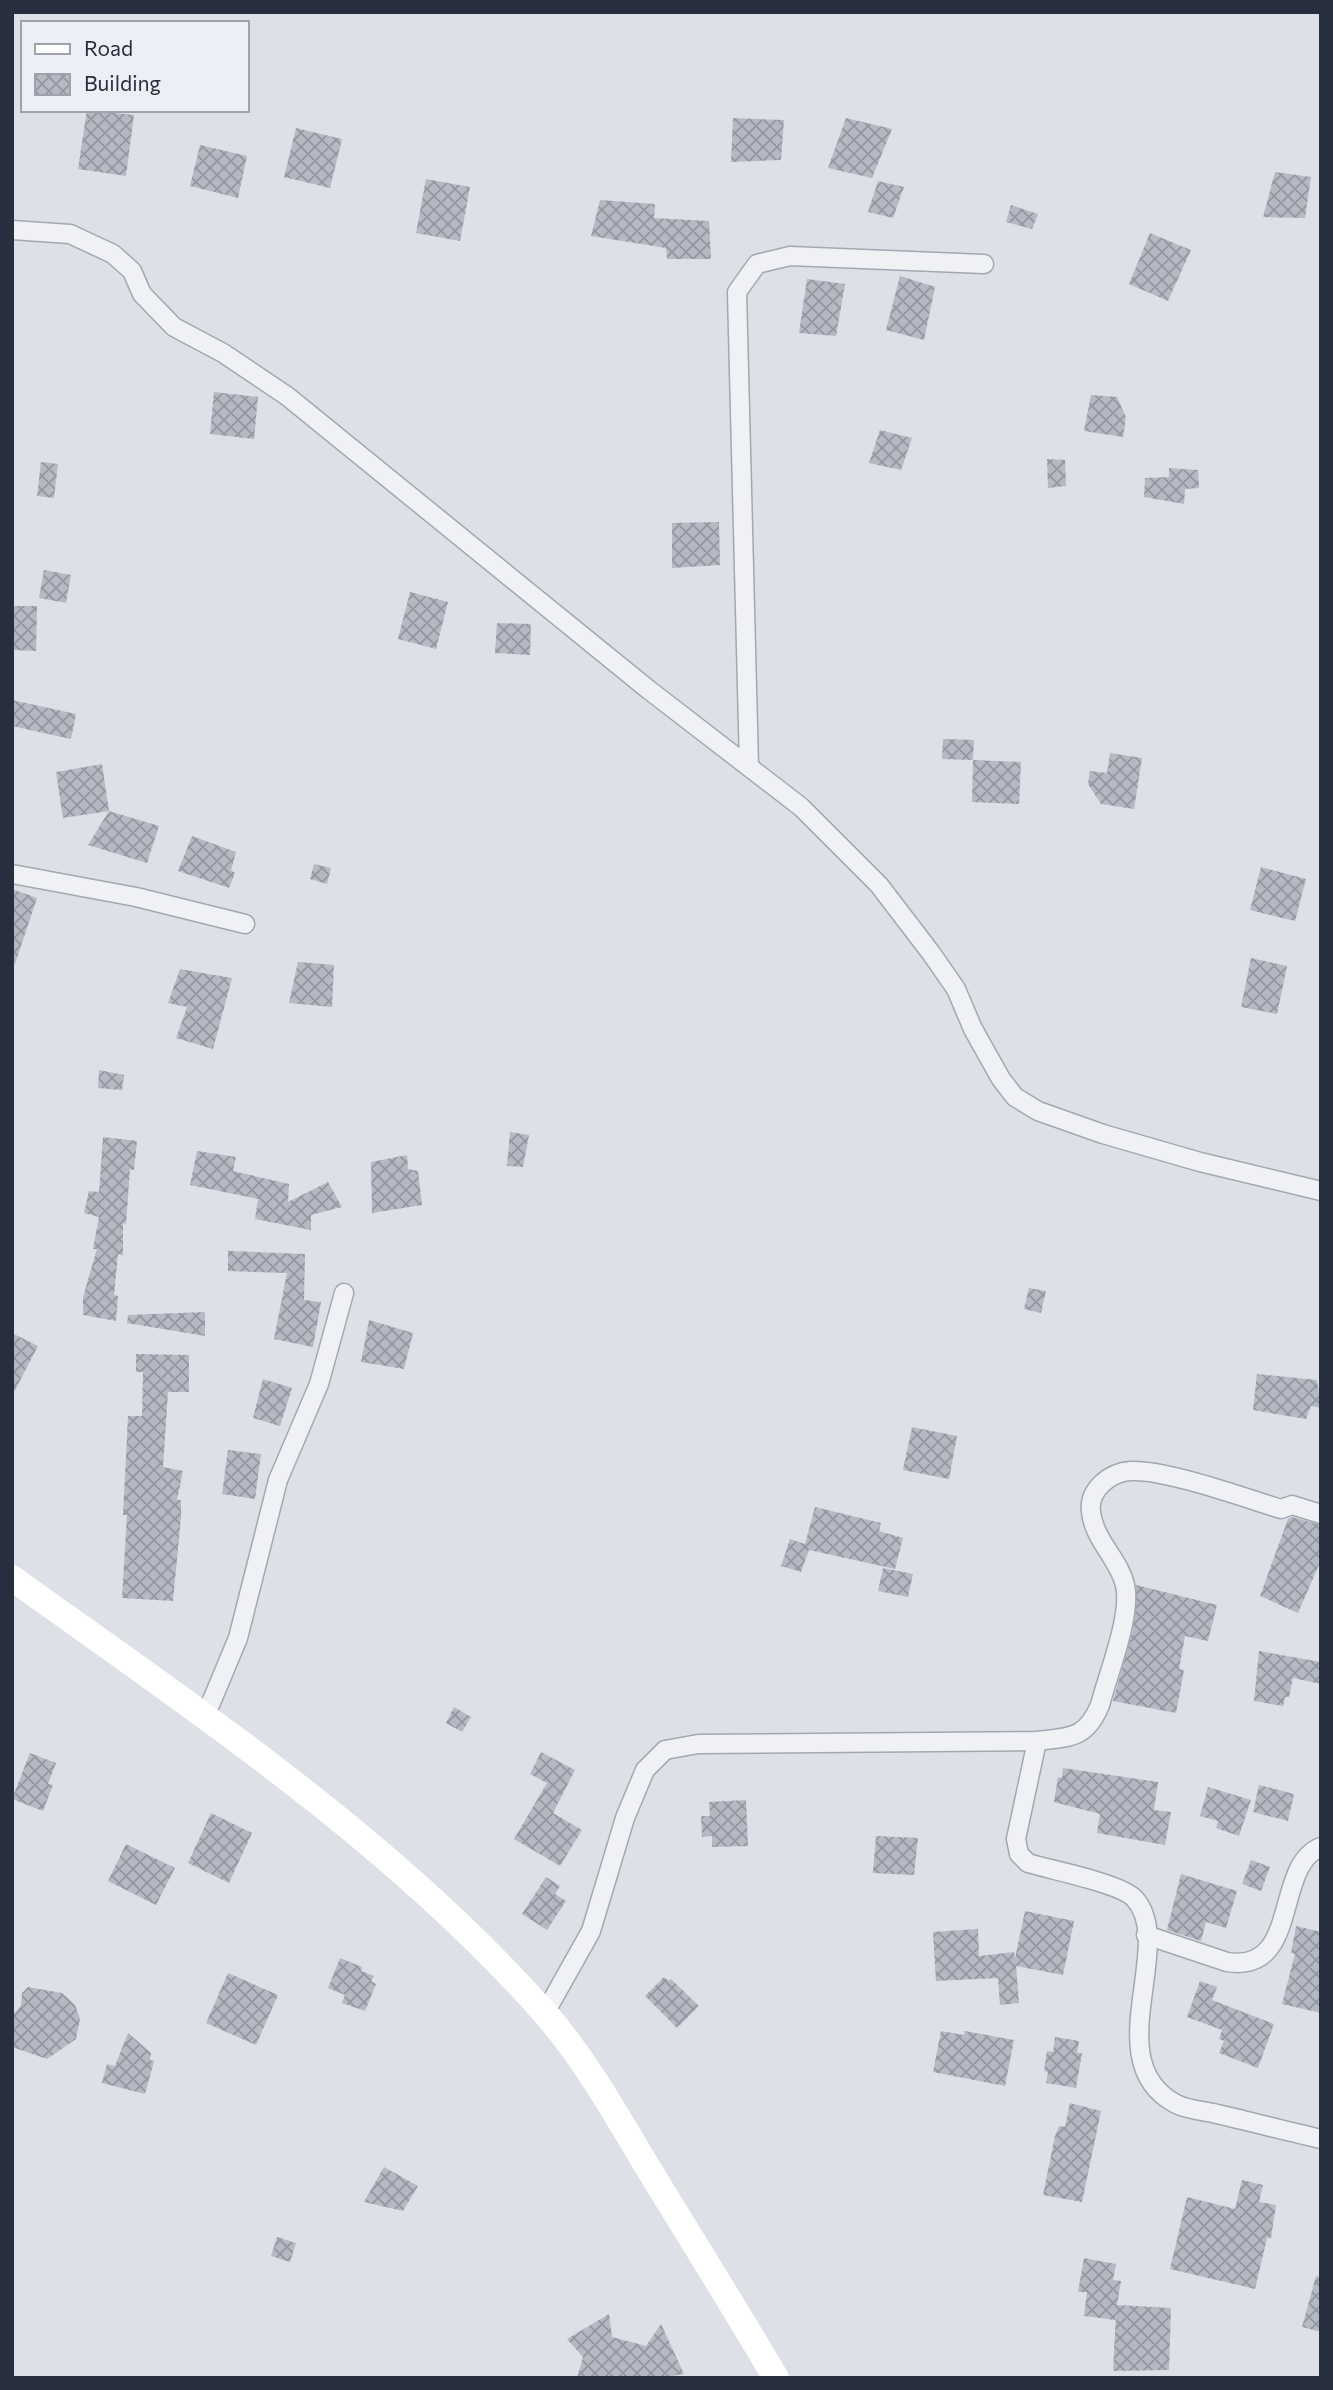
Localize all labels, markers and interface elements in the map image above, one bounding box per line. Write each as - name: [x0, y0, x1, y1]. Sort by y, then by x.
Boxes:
- legend: [21, 21, 248, 112]
- text: Road: [84, 35, 133, 60]
- text: Building: [84, 70, 161, 95]

